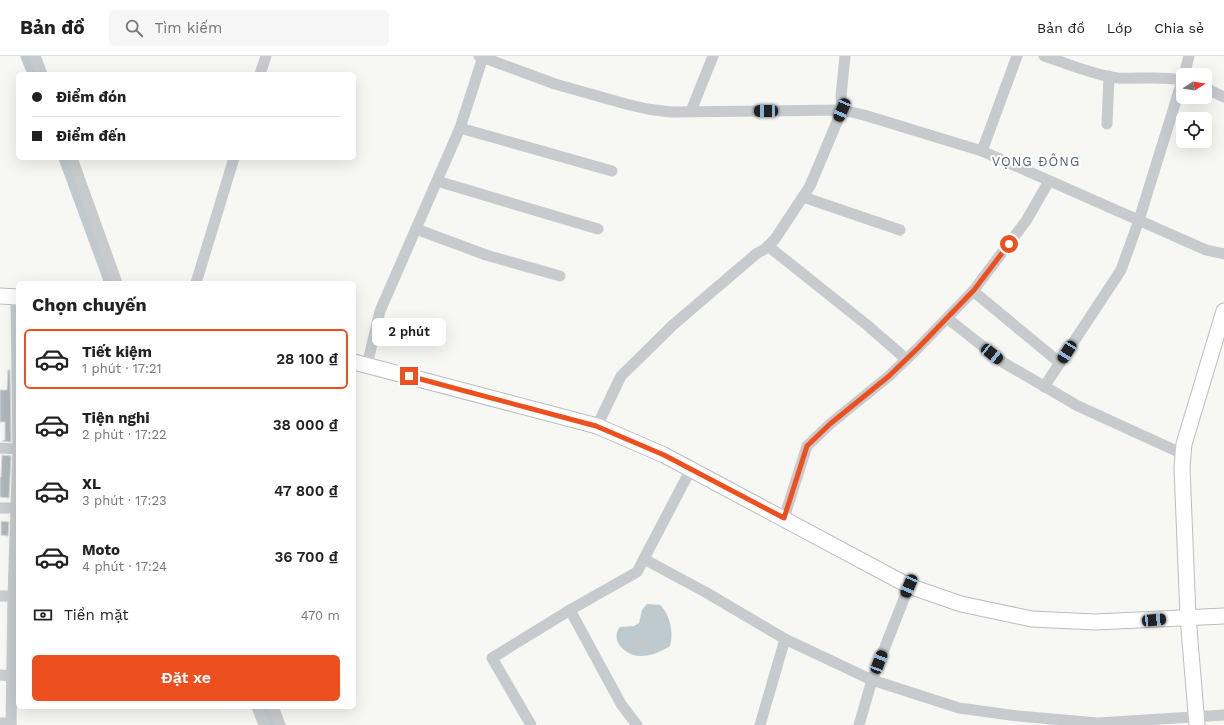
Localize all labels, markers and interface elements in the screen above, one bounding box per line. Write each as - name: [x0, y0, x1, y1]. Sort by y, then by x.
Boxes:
- search box: [109, 10, 389, 46]
- text: Bản đồ: [20, 16, 85, 39]
- icon: search: [123, 17, 145, 39]
- text: Tìm kiếm: [155, 19, 222, 37]
- text: Bản đồ: [1037, 20, 1085, 36]
- text: Lớp: [1107, 20, 1132, 36]
- text: Chia sẻ: [1154, 20, 1204, 36]
- north arrow: [1176, 68, 1212, 104]
- map controls: [1176, 68, 1212, 148]
- text: Điểm đón: [56, 88, 126, 106]
- car: [832, 97, 852, 123]
- car: [754, 105, 778, 117]
- button: locate: [1176, 112, 1212, 148]
- text: Điểm đến: [56, 127, 126, 145]
- district label: VỌNG ĐÔNG: [992, 153, 1080, 169]
- route start: [1000, 235, 1018, 253]
- text: Chọn chuyến: [32, 294, 147, 315]
- callout: 2 phút: [372, 318, 446, 346]
- text: 2 phút: [388, 324, 430, 339]
- car: [1056, 339, 1078, 365]
- icon: car: [34, 341, 70, 377]
- car: [979, 342, 1005, 366]
- text: Tiết kiệm: [82, 343, 152, 361]
- text: 28 100 ₫: [276, 350, 338, 368]
- text: 1 phút · 17:21: [82, 361, 162, 376]
- route end: [400, 367, 418, 385]
- icon: car: [34, 407, 70, 443]
- text: Tiện nghi: [82, 409, 150, 427]
- text: 38 000 ₫: [273, 416, 338, 434]
- text: 2 phút · 17:22: [82, 427, 167, 442]
- icon: car: [34, 473, 70, 509]
- text: XL: [82, 475, 101, 493]
- text: 47 800 ₫: [274, 482, 338, 500]
- text: 3 phút · 17:23: [82, 493, 167, 508]
- icon: car: [34, 539, 70, 575]
- text: Moto: [82, 541, 120, 559]
- text: 36 700 ₫: [274, 548, 338, 566]
- text: 4 phút · 17:24: [82, 559, 167, 574]
- car: [899, 573, 919, 599]
- icon: cash: [32, 604, 54, 626]
- text: Tiền mặt: [64, 606, 129, 624]
- text: 470 m: [301, 608, 340, 623]
- car: [1142, 613, 1166, 627]
- car: [869, 649, 889, 675]
- button: Đặt xe: [32, 655, 340, 701]

